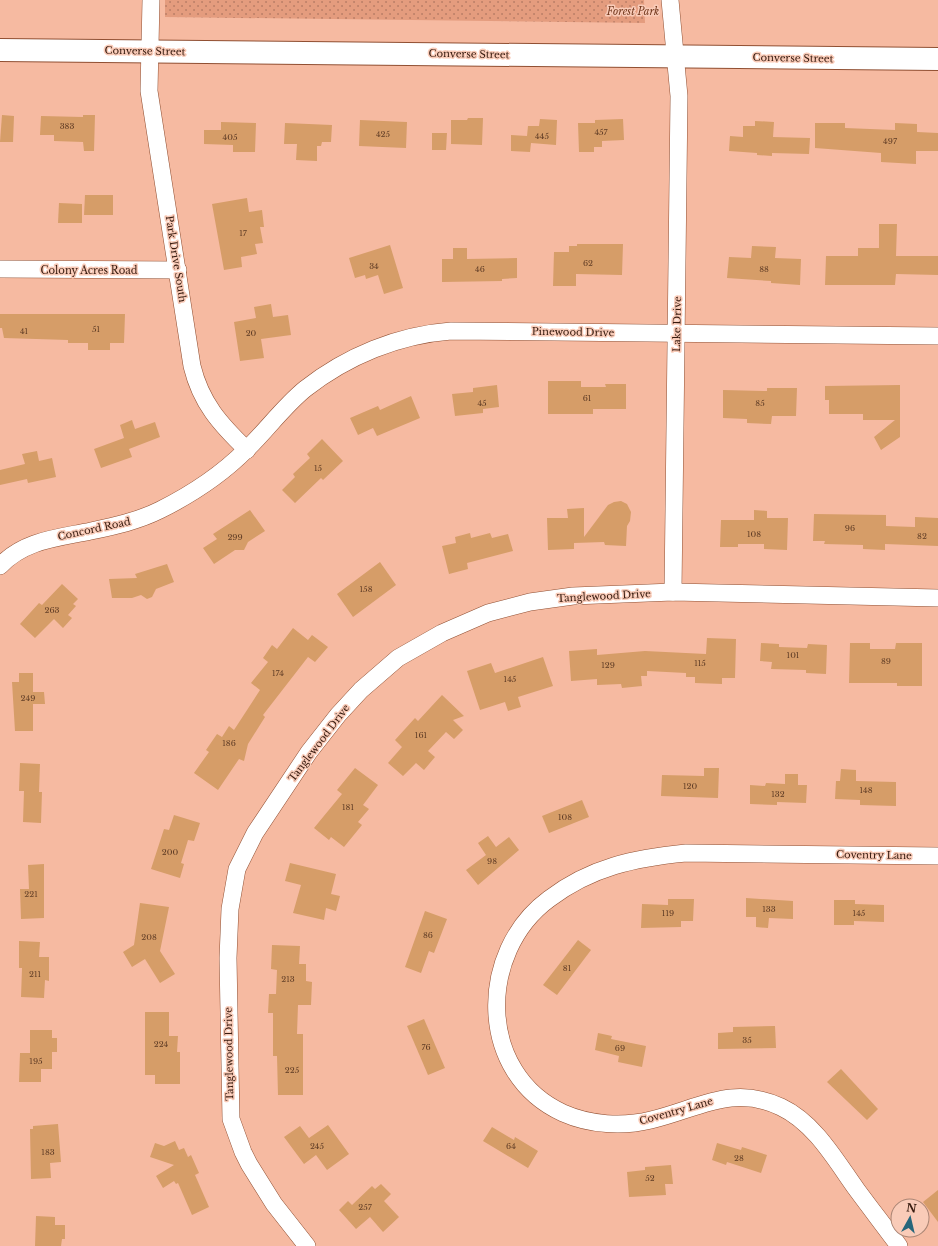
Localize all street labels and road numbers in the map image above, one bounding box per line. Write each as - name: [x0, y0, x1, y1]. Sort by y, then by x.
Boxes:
- street label: Converse Street: [104, 44, 186, 58]
- street label: Converse Street: [428, 47, 510, 61]
- street label: Converse Street: [752, 51, 834, 65]
- street label: Park Drive South: [163, 215, 189, 303]
- street label: Colony Acres Road: [41, 264, 138, 277]
- street label: Lake Drive: [670, 296, 684, 352]
- street label: Pinewood Drive: [532, 325, 615, 339]
- street label: Concord Road: [56, 515, 132, 543]
- street label: Tanglewood Drive: [557, 587, 651, 605]
- street label: Tanglewood Drive: [286, 701, 353, 784]
- street label: Coventry Lane: [836, 848, 912, 862]
- street label: Tanglewood Drive: [222, 1007, 236, 1101]
- street label: Coventry Lane: [638, 1094, 714, 1128]

